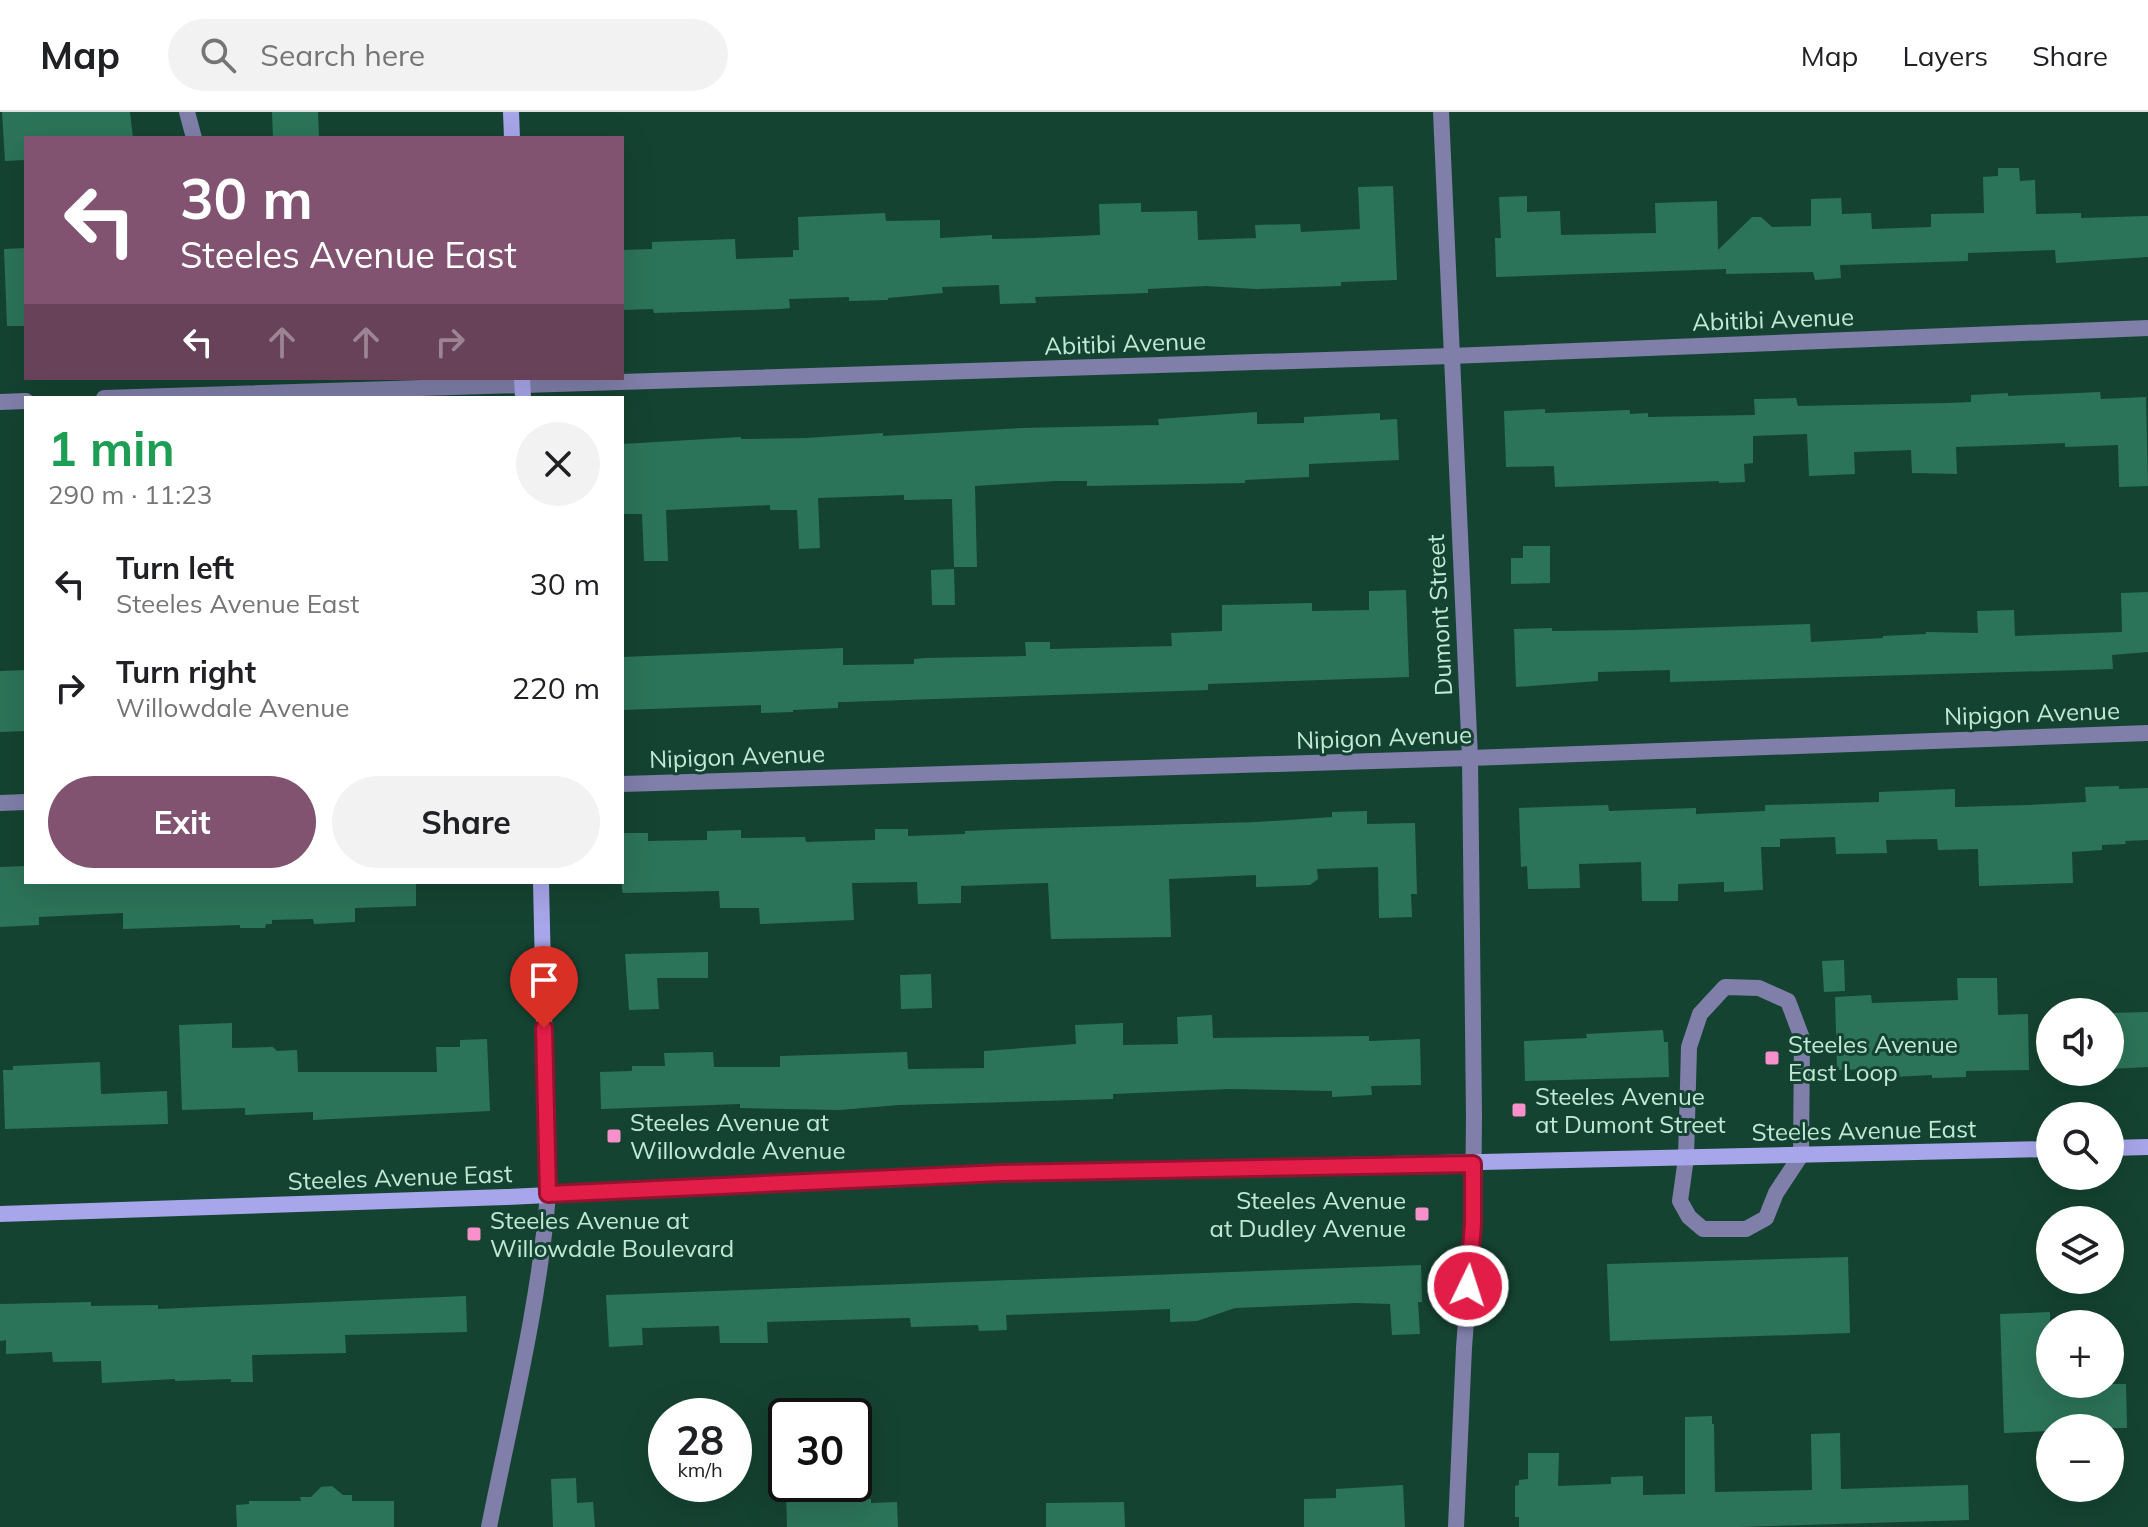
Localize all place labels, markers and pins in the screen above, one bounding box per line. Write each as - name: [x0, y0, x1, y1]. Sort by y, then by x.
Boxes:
- pin: [510, 946, 578, 1028]
- place label: Steeles Avenue East Loop: [1788, 1029, 1958, 1087]
- marker: Steeles Avenue East Loop: [1763, 1049, 1781, 1067]
- place label: Steeles Avenue at Dumont Street: [1535, 1081, 1726, 1139]
- marker: Steeles Avenue at Dumont Street: [1510, 1101, 1528, 1119]
- place label: Steeles Avenue at Willowdale Avenue: [630, 1107, 845, 1165]
- marker: Steeles Avenue at Willowdale Avenue: [605, 1127, 623, 1145]
- place label: Steeles Avenue at Dudley Avenue: [1210, 1185, 1406, 1243]
- place label: Steeles Avenue at Willowdale Boulevard: [490, 1205, 734, 1263]
- marker: Steeles Avenue at Dudley Avenue: [1413, 1205, 1431, 1223]
- marker: Steeles Avenue at Willowdale Boulevard: [465, 1225, 483, 1243]

